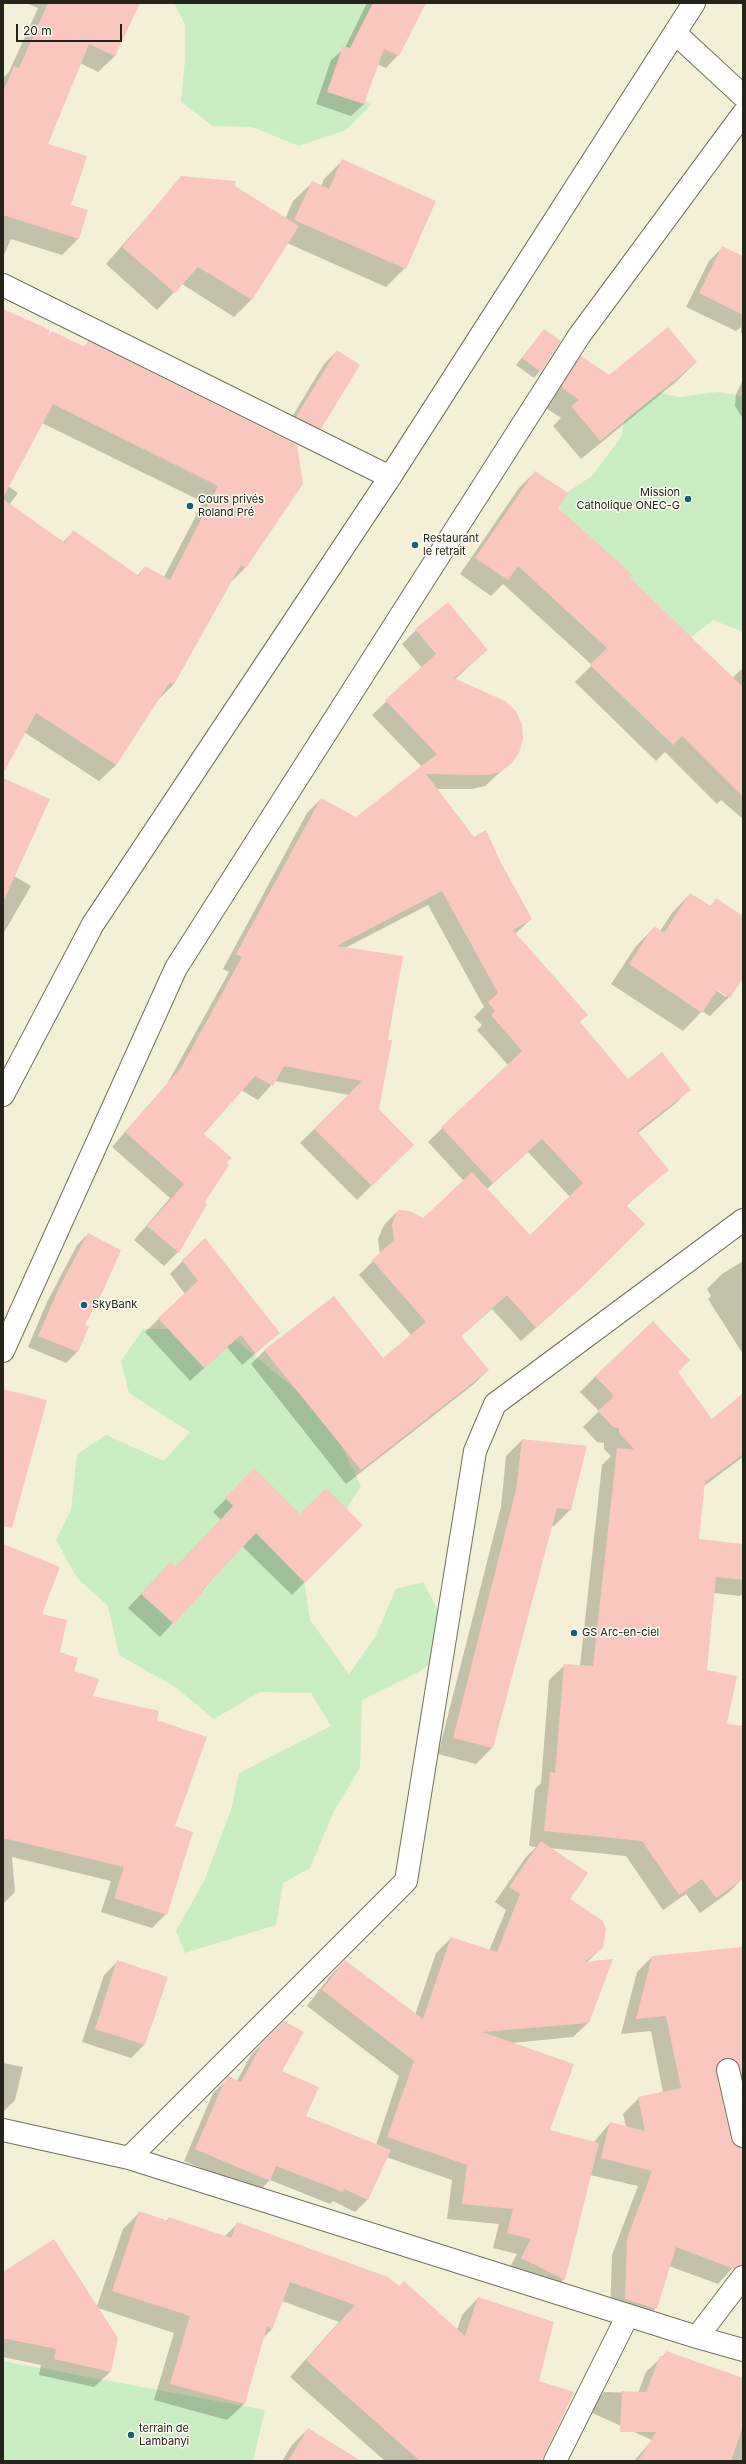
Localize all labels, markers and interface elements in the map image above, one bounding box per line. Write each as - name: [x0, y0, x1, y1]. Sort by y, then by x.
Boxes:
- scale bar: [18, 16, 124, 42]
- text: 20 m: [23, 23, 52, 38]
- place label: Mission Catholique ONEC-G: [576, 486, 680, 512]
- place label: Cours privés Roland Pré: [198, 493, 264, 519]
- marker: Mission Catholique ONEC-G: [683, 494, 693, 504]
- marker: Cours privés Roland Pré: [185, 501, 195, 511]
- place label: Restaurant le retrait: [423, 532, 479, 558]
- marker: Restaurant le retrait: [410, 540, 420, 550]
- place label: SkyBank: [92, 1298, 137, 1312]
- marker: SkyBank: [79, 1300, 89, 1310]
- place label: GS Arc-en-ciel: [582, 1626, 659, 1640]
- marker: GS Arc-en-ciel: [569, 1628, 579, 1638]
- place label: terrain de Lambanyi: [139, 2422, 189, 2448]
- marker: terrain de Lambanyi: [126, 2430, 136, 2440]

